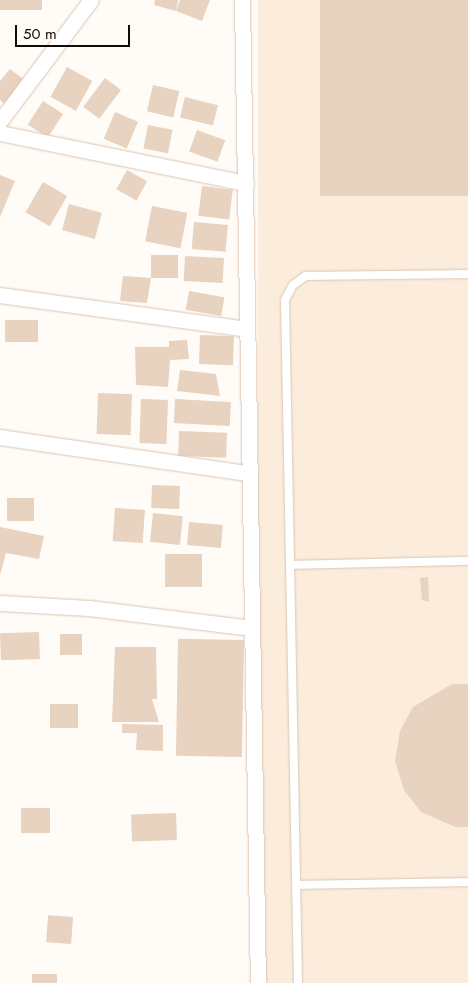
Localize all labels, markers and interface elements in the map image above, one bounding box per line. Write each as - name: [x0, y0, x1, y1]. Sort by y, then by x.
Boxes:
- scale bar: [18, 15, 132, 47]
- text: 50 m: [23, 23, 57, 45]

